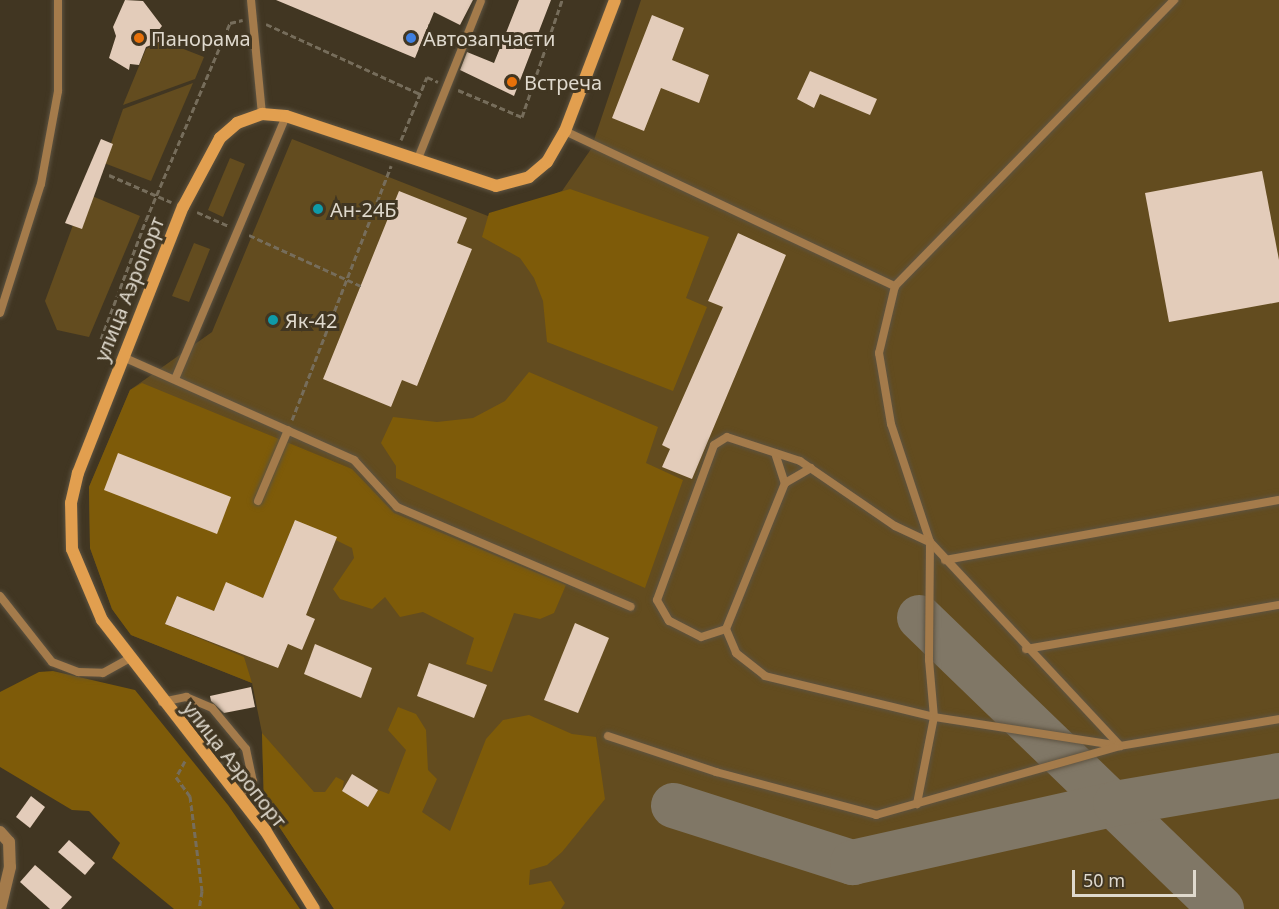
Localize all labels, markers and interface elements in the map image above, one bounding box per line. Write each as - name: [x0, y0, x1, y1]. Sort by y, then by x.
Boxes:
- place label: Панорама: [151, 26, 251, 50]
- place label: Автозапчасти: [423, 26, 555, 50]
- marker: Панорама: [132, 31, 146, 45]
- marker: Автозапчасти: [404, 31, 418, 45]
- place label: Встреча: [524, 70, 602, 94]
- marker: Встреча: [505, 75, 519, 89]
- place label: Ан-24Б: [330, 197, 397, 221]
- marker: Ан-24Б: [311, 202, 325, 216]
- street label: улица Аэропорт: [89, 213, 169, 365]
- place label: Як-42: [285, 308, 337, 332]
- marker: Як-42: [266, 313, 280, 327]
- street label: улица Аэропорт: [178, 696, 292, 832]
- scale bar: [1075, 858, 1200, 896]
- text: 50 m: [1083, 868, 1125, 892]

